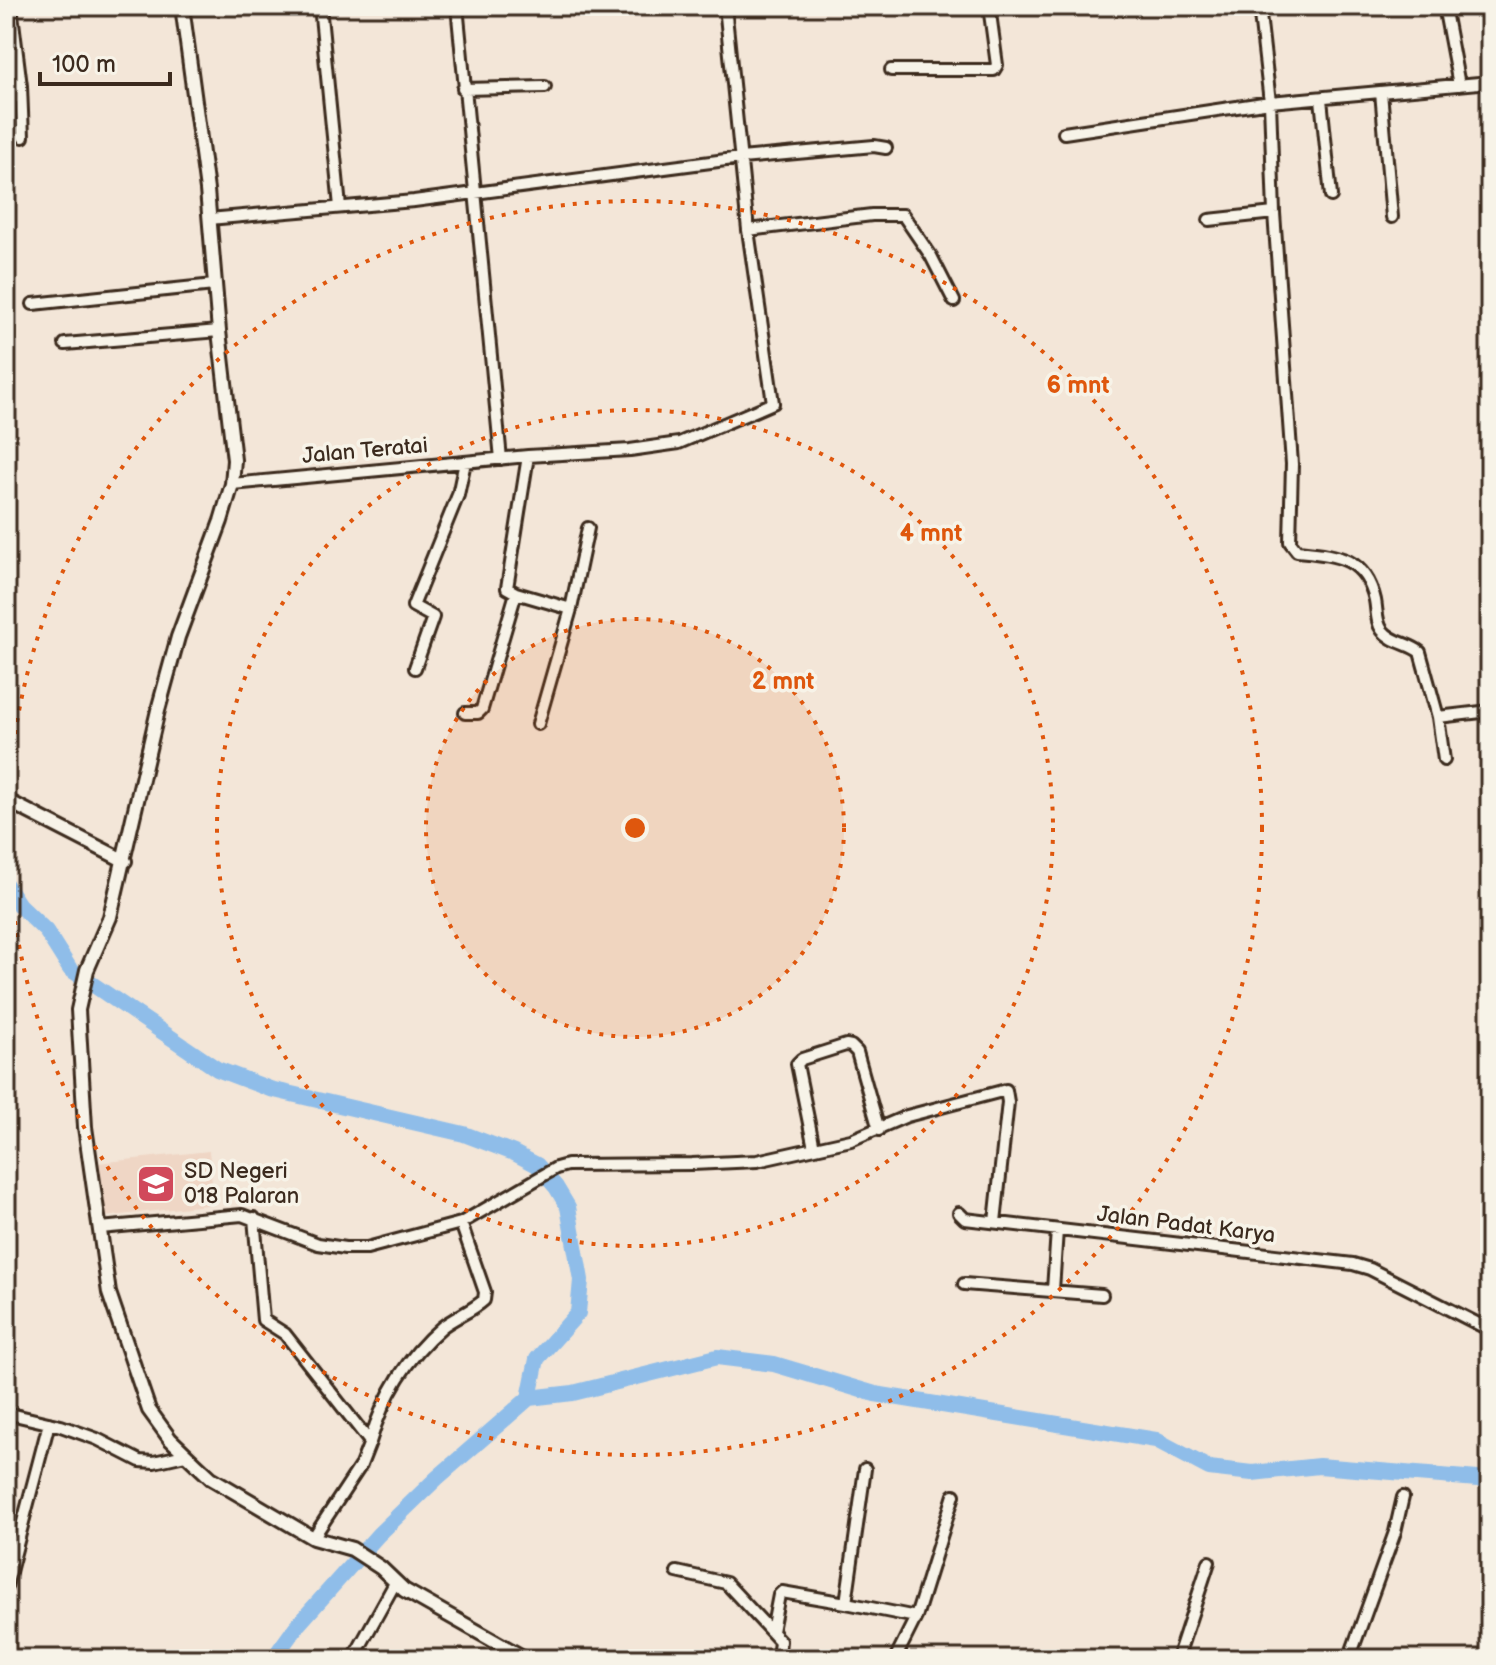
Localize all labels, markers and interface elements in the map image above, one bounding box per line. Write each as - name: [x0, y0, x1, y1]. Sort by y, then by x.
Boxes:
- scale bar: [40, 36, 170, 86]
- text: 100 m: [52, 50, 116, 79]
- text: 6 mnt: [1047, 371, 1109, 400]
- street label: Jalan Teratai: [301, 432, 429, 470]
- text: 4 mnt: [900, 519, 962, 548]
- text: 2 mnt: [752, 667, 814, 696]
- centre of rings: [621, 814, 649, 842]
- place label: SD Negeri 018 Palaran: [184, 1158, 299, 1210]
- school or university icon: SD Negeri 018 Palaran: [135, 1163, 177, 1205]
- street label: Jalan Padat Karya: [1095, 1201, 1277, 1249]

